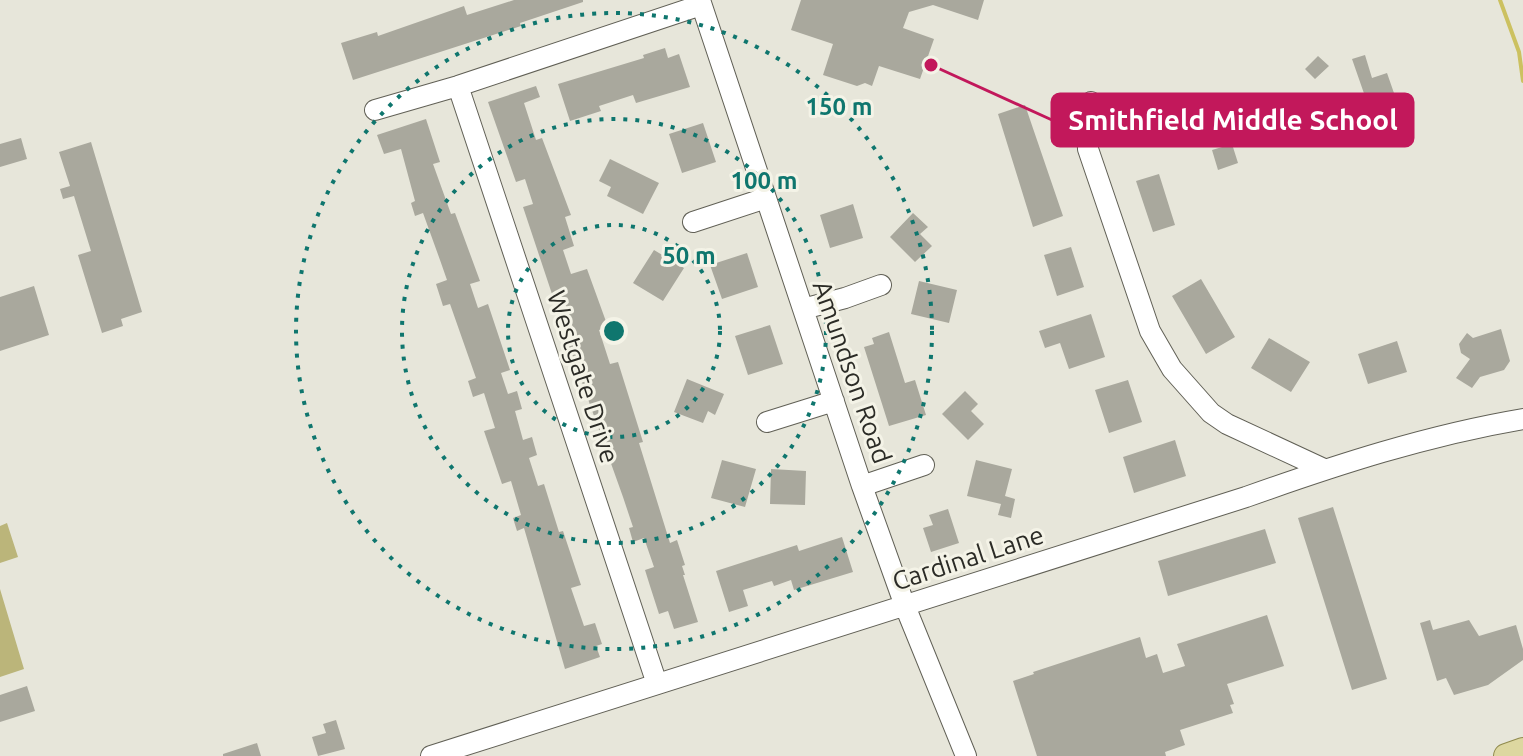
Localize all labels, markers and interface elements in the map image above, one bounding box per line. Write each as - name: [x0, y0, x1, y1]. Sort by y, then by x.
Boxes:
- text: 150 m: [806, 93, 872, 120]
- callout: Smithfield Middle School: [1052, 94, 1413, 146]
- text: Smithfield Middle School: [1068, 104, 1398, 135]
- text: 100 m: [731, 167, 797, 194]
- text: 50 m: [662, 242, 716, 269]
- street label: Amundson Road: [808, 277, 897, 467]
- street label: Westgate Drive: [542, 287, 625, 467]
- centre of rings: [600, 317, 628, 345]
- street label: Cardinal Lane: [888, 519, 1047, 596]

